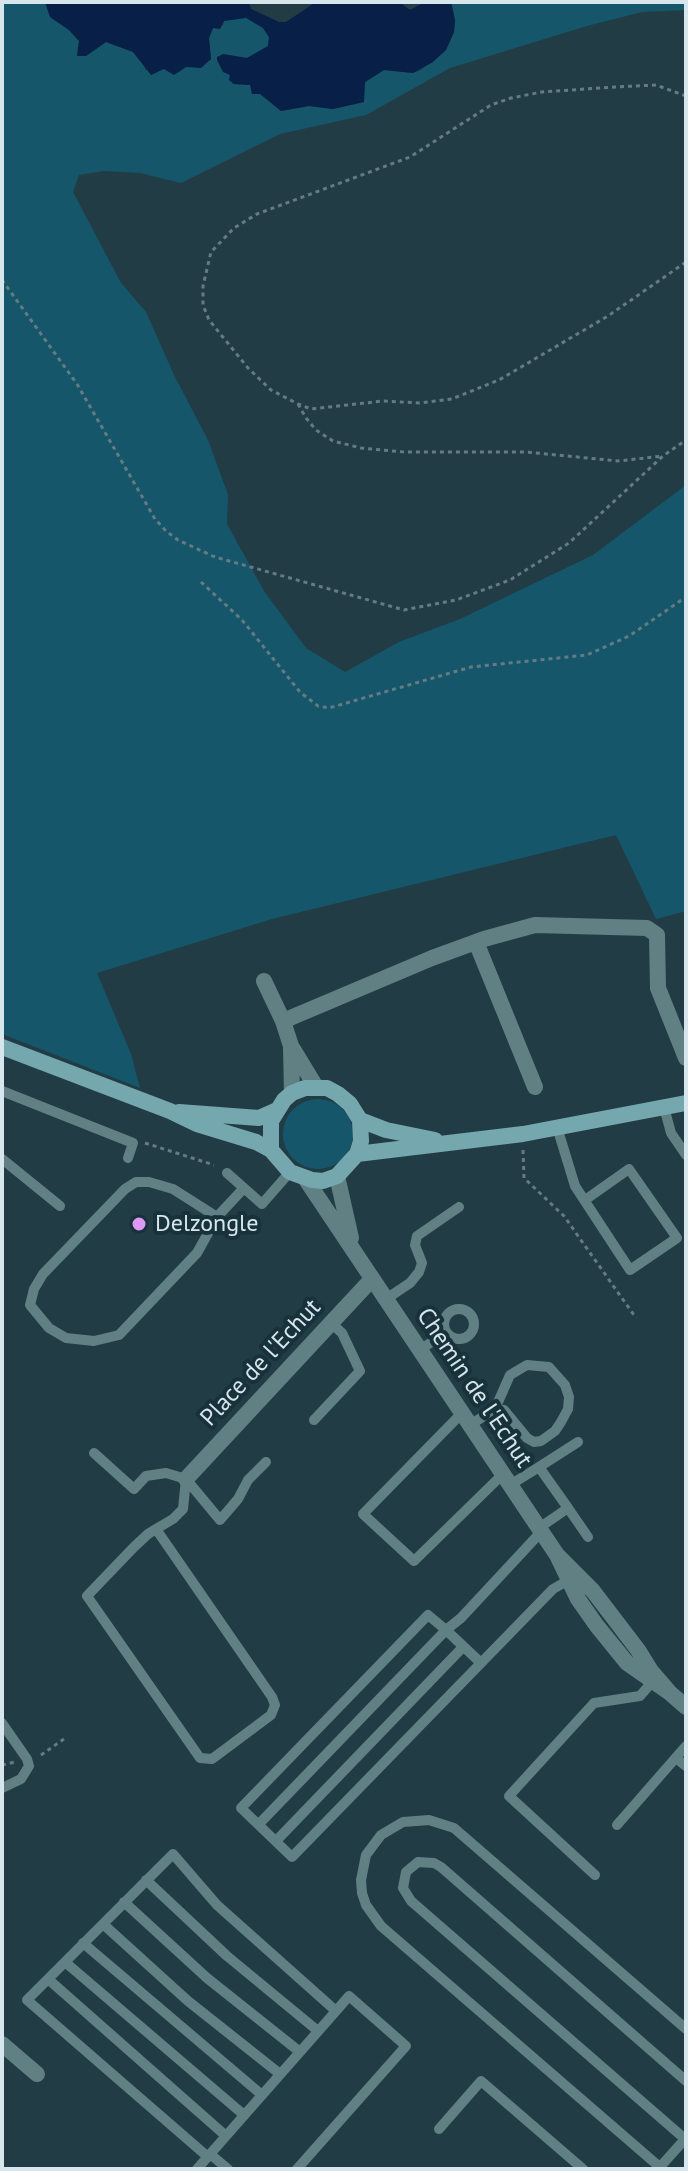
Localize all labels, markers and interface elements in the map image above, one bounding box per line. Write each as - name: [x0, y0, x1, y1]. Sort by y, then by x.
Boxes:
- place label: Delzongle: [155, 1210, 258, 1238]
- marker: Delzongle: [130, 1215, 148, 1233]
- street label: Place de l'Echut: [195, 1294, 327, 1432]
- street label: Chemin de l'Echut: [410, 1303, 538, 1473]

